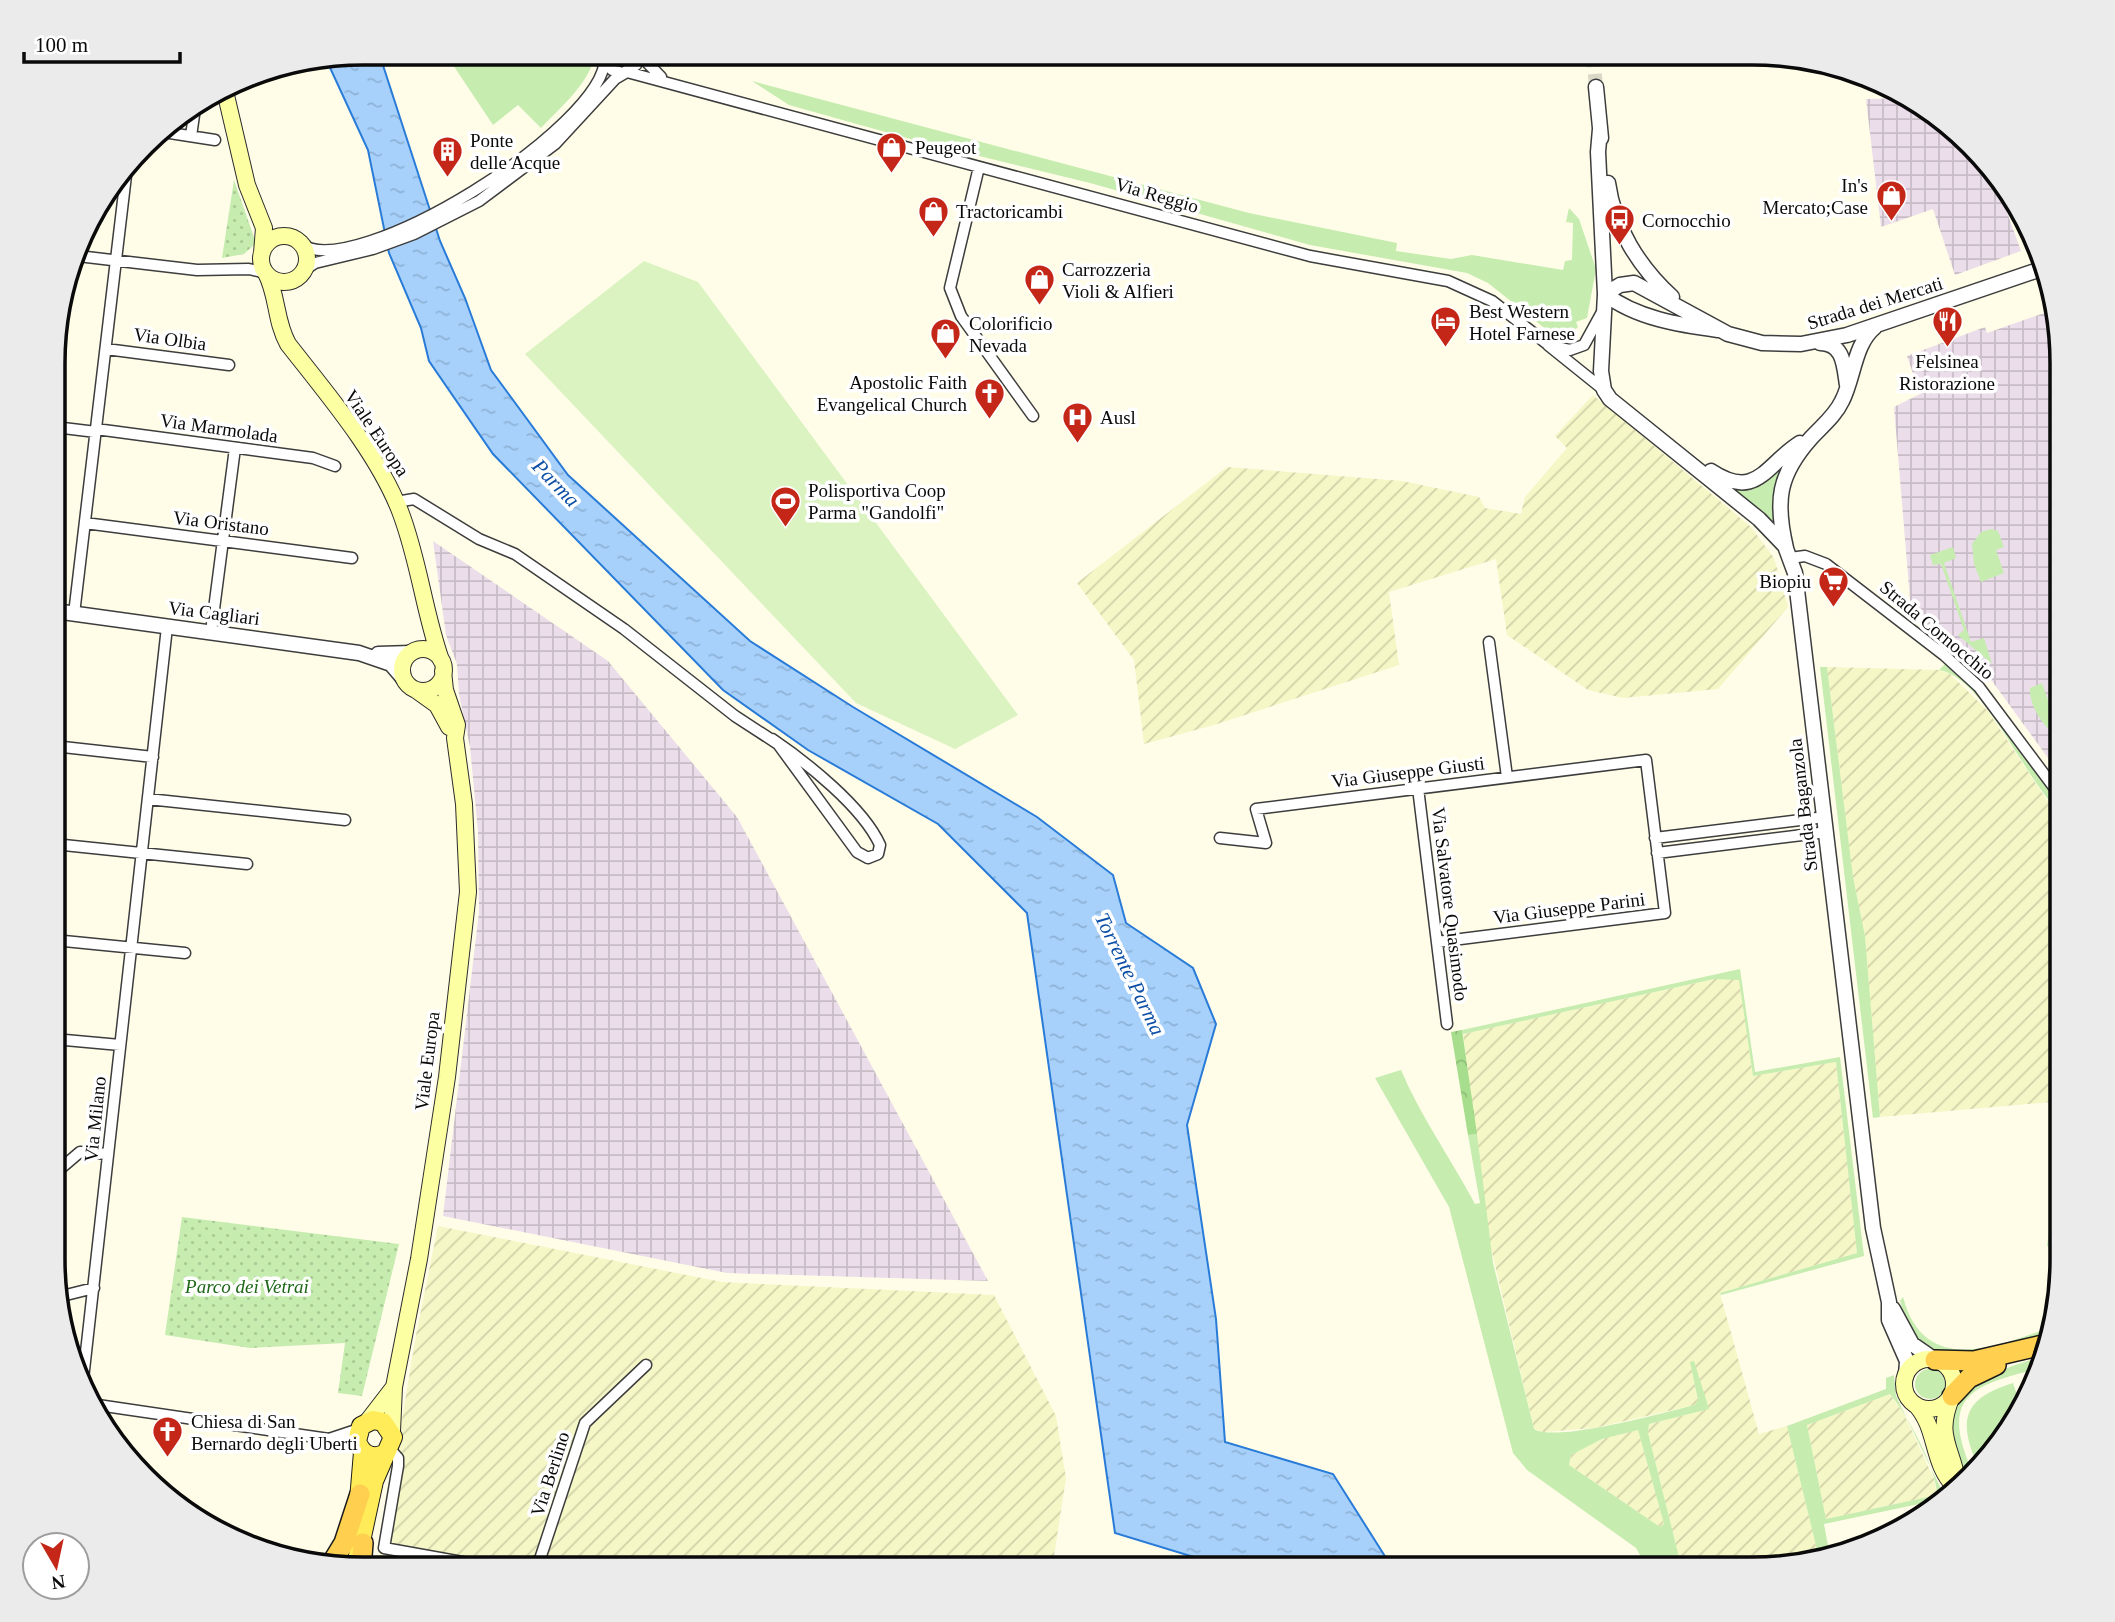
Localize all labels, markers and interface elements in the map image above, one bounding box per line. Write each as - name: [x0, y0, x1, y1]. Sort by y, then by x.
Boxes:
- scale bar: [24, 21, 180, 65]
- text: 100 m: [35, 33, 88, 57]
- place label: Ponte delle Acque: [470, 130, 560, 173]
- shop icon: Peugeot: [875, 130, 909, 174]
- building icon: Ponte delle Acque: [430, 134, 464, 178]
- place label: Peugeot: [915, 137, 977, 158]
- street label: Via Reggio: [1113, 173, 1201, 217]
- place label: In's Mercato;Case: [1762, 175, 1868, 218]
- shop icon: In's Mercato;Case: [1874, 179, 1908, 223]
- shop icon: Tractoricambi: [916, 194, 950, 238]
- place label: Tractoricambi: [956, 201, 1063, 222]
- bus stop icon: Cornocchio: [1602, 203, 1636, 247]
- place label: Cornocchio: [1642, 210, 1731, 231]
- place label: Carrozzeria Violi & Alfieri: [1062, 259, 1174, 302]
- shop icon: Carrozzeria Violi & Alfieri: [1022, 263, 1056, 307]
- street label: Strada dei Mercati: [1805, 272, 1945, 334]
- place label: Best Western Hotel Farnese: [1469, 301, 1575, 344]
- hotel icon: Best Western Hotel Farnese: [1429, 305, 1463, 349]
- restaurant icon: Felsinea Ristorazione: [1930, 305, 1964, 349]
- place label: Colorificio Nevada: [969, 313, 1052, 356]
- shop icon: Colorificio Nevada: [929, 317, 963, 361]
- street label: Via Olbia: [132, 324, 208, 355]
- place label: Felsinea Ristorazione: [1899, 351, 1995, 394]
- place label: Apostolic Faith Evangelical Church: [817, 372, 967, 415]
- church icon: Apostolic Faith Evangelical Church: [973, 376, 1007, 420]
- street label: Viale Europa: [340, 386, 414, 481]
- hospital icon: Ausl: [1060, 400, 1094, 444]
- place label: Ausl: [1100, 407, 1136, 428]
- street label: Via Marmolada: [159, 409, 280, 447]
- water label: Parma: [527, 453, 584, 512]
- place label: Polisportiva Coop Parma "Gandolfi": [808, 480, 946, 523]
- sports icon: Polisportiva Coop Parma "Gandolfi": [768, 484, 802, 528]
- street label: Via Oristano: [172, 507, 270, 539]
- supermarket icon: Biopiu: [1817, 564, 1851, 608]
- place label: Biopiu: [1759, 571, 1811, 592]
- street label: Strada Cornocchio: [1876, 576, 1998, 684]
- street label: Via Cagliari: [167, 597, 261, 629]
- street label: Strada Baganzola: [1784, 737, 1822, 873]
- street label: Via Giuseppe Giusti: [1330, 752, 1486, 792]
- street label: Via Salvatore Quasimodo: [1428, 806, 1472, 1002]
- street label: Via Giuseppe Parini: [1492, 888, 1646, 928]
- water label: Torrente Parma: [1090, 909, 1170, 1039]
- street label: Viale Europa: [411, 1010, 444, 1112]
- street label: Via Milano: [80, 1075, 110, 1163]
- park label: Parco dei Vetrai: [184, 1276, 309, 1297]
- place label: Chiesa di San Bernardo degli Uberti: [191, 1411, 358, 1454]
- church icon: Chiesa di San Bernardo degli Uberti: [151, 1415, 185, 1459]
- street label: Via Berlino: [526, 1429, 574, 1519]
- north arrow: [21, 1531, 91, 1601]
- text: N: [50, 1571, 67, 1594]

